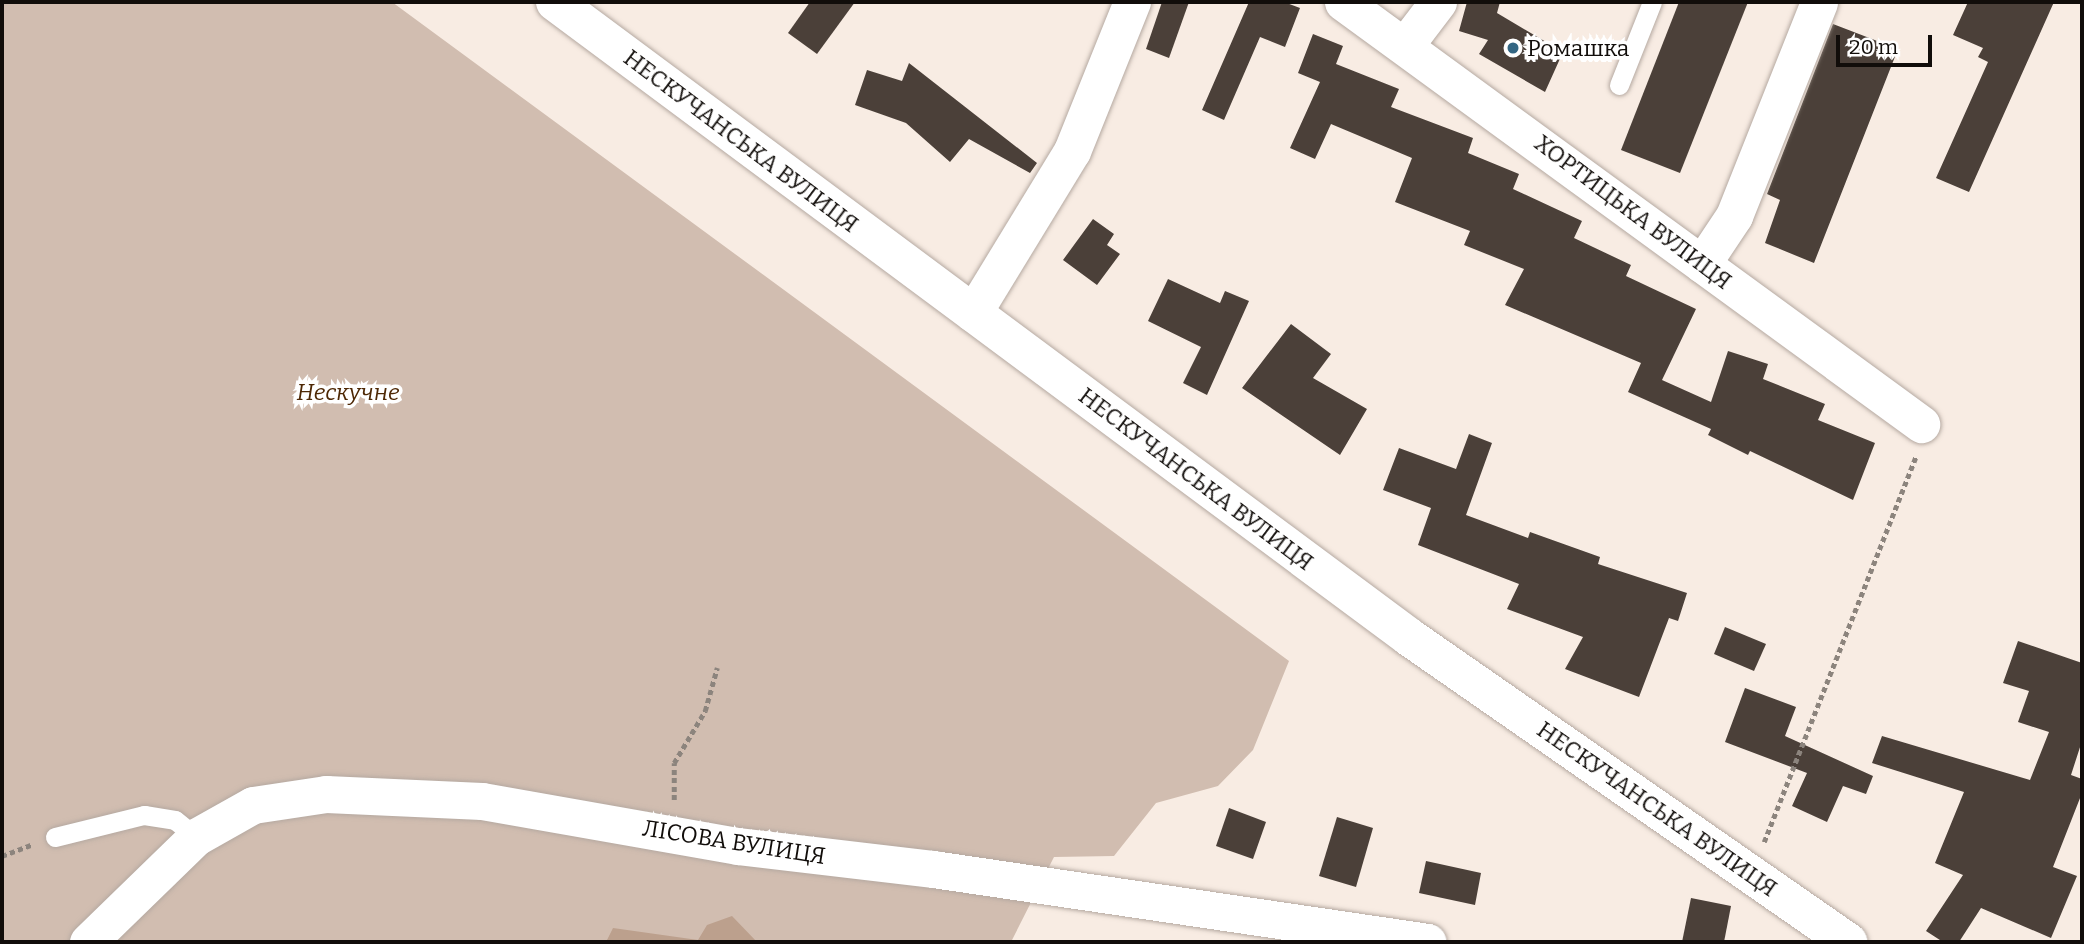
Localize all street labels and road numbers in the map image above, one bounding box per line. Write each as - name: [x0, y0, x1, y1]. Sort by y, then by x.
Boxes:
- street label: НЕСКУЧАНСЬКА ВУЛИЦЯ: [618, 44, 864, 238]
- street label: ХОРТИЦЬКА ВУЛИЦЯ: [1529, 129, 1737, 295]
- street label: НЕСКУЧАНСЬКА ВУЛИЦЯ: [1073, 382, 1319, 576]
- street label: НЕСКУЧАНСЬКА ВУЛИЦЯ: [1532, 716, 1782, 902]
- street label: ЛІСОВА ВУЛИЦЯ: [640, 814, 828, 870]

